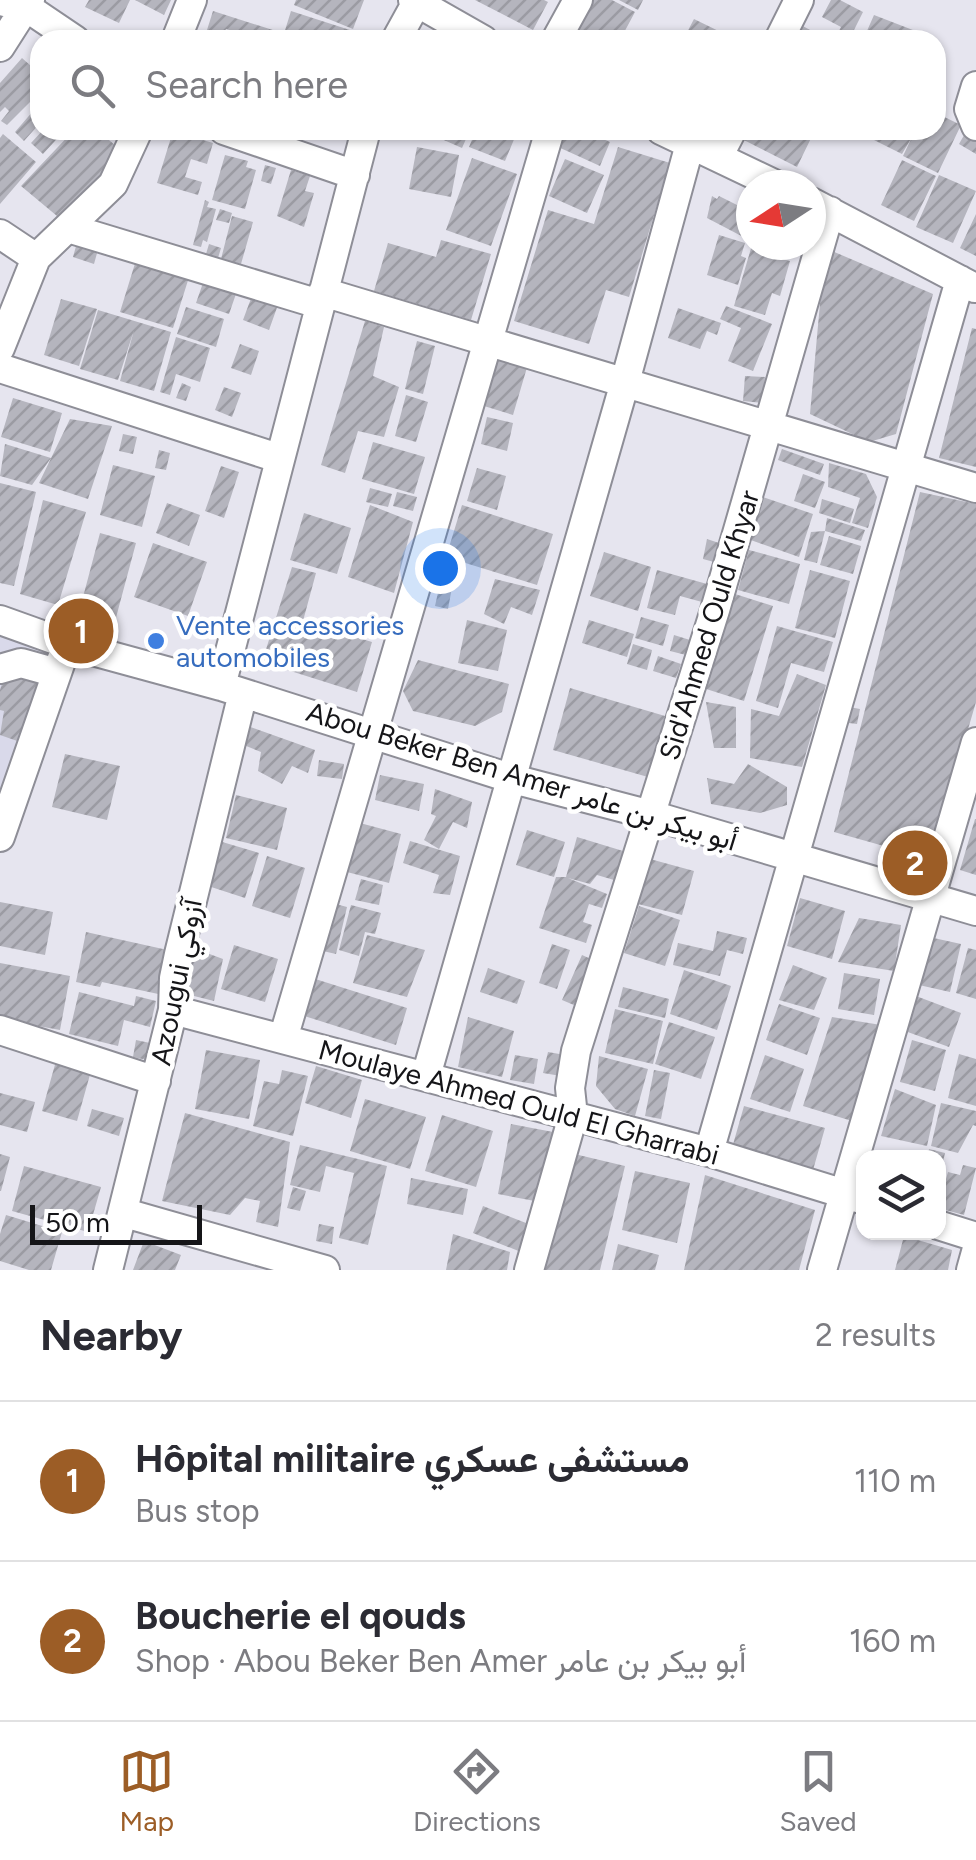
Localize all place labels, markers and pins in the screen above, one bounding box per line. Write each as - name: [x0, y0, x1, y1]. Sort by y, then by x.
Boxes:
- pin: 1: [48, 594, 114, 668]
- place label: Vente accessories automobiles: [176, 608, 404, 674]
- marker: Vente accessories automobiles: [145, 630, 167, 652]
- pin: 2: [882, 826, 948, 900]

